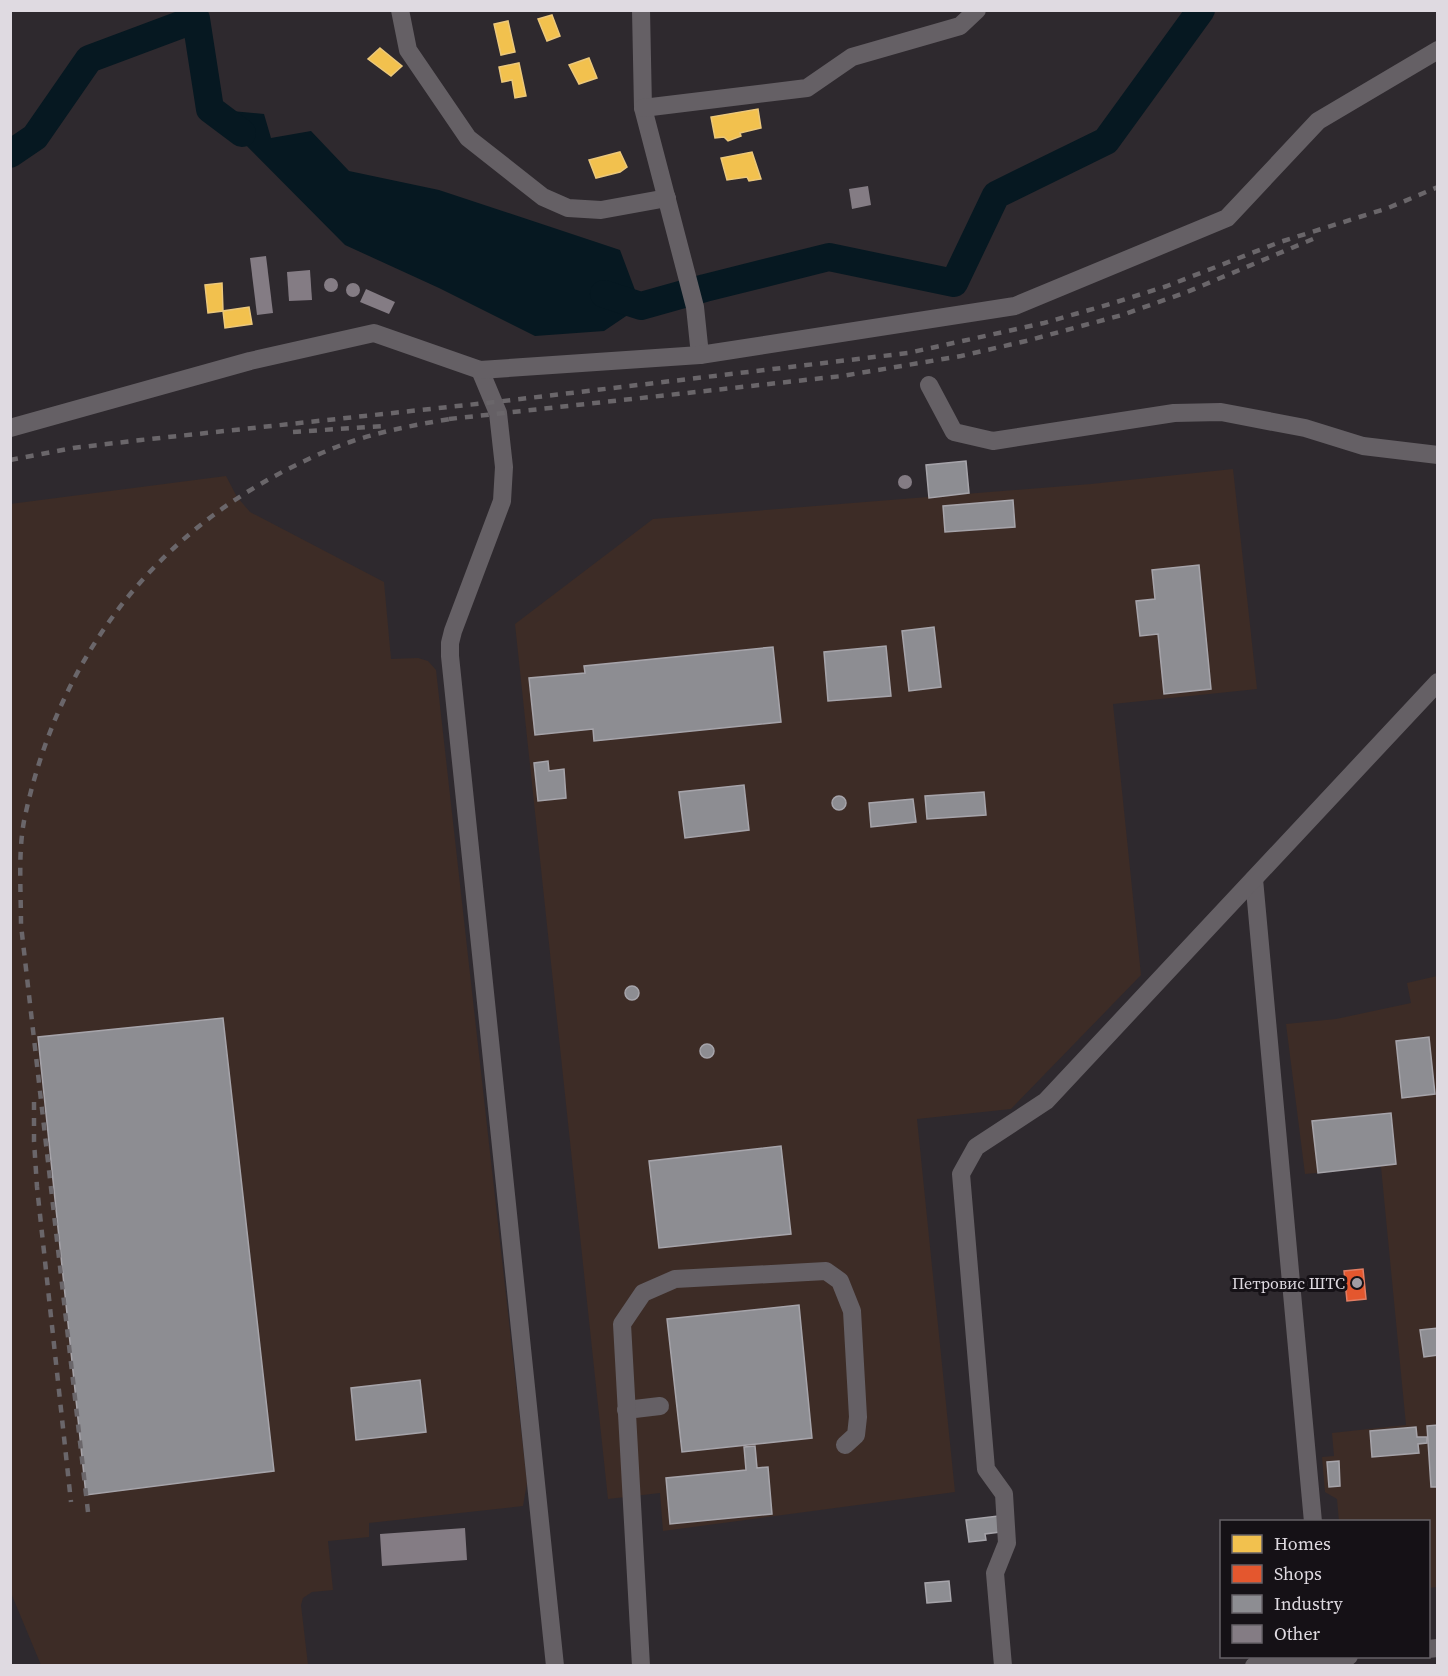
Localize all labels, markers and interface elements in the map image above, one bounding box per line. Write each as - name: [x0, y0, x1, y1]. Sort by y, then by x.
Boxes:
- place label: Петровис ШТС: [1232, 1272, 1345, 1294]
- marker: Петровис ШТС: [1350, 1276, 1364, 1290]
- legend: [1220, 1520, 1430, 1658]
- text: Homes: [1274, 1531, 1331, 1556]
- text: Shops: [1274, 1561, 1322, 1586]
- text: Industry: [1274, 1591, 1344, 1616]
- text: Other: [1274, 1621, 1321, 1646]

